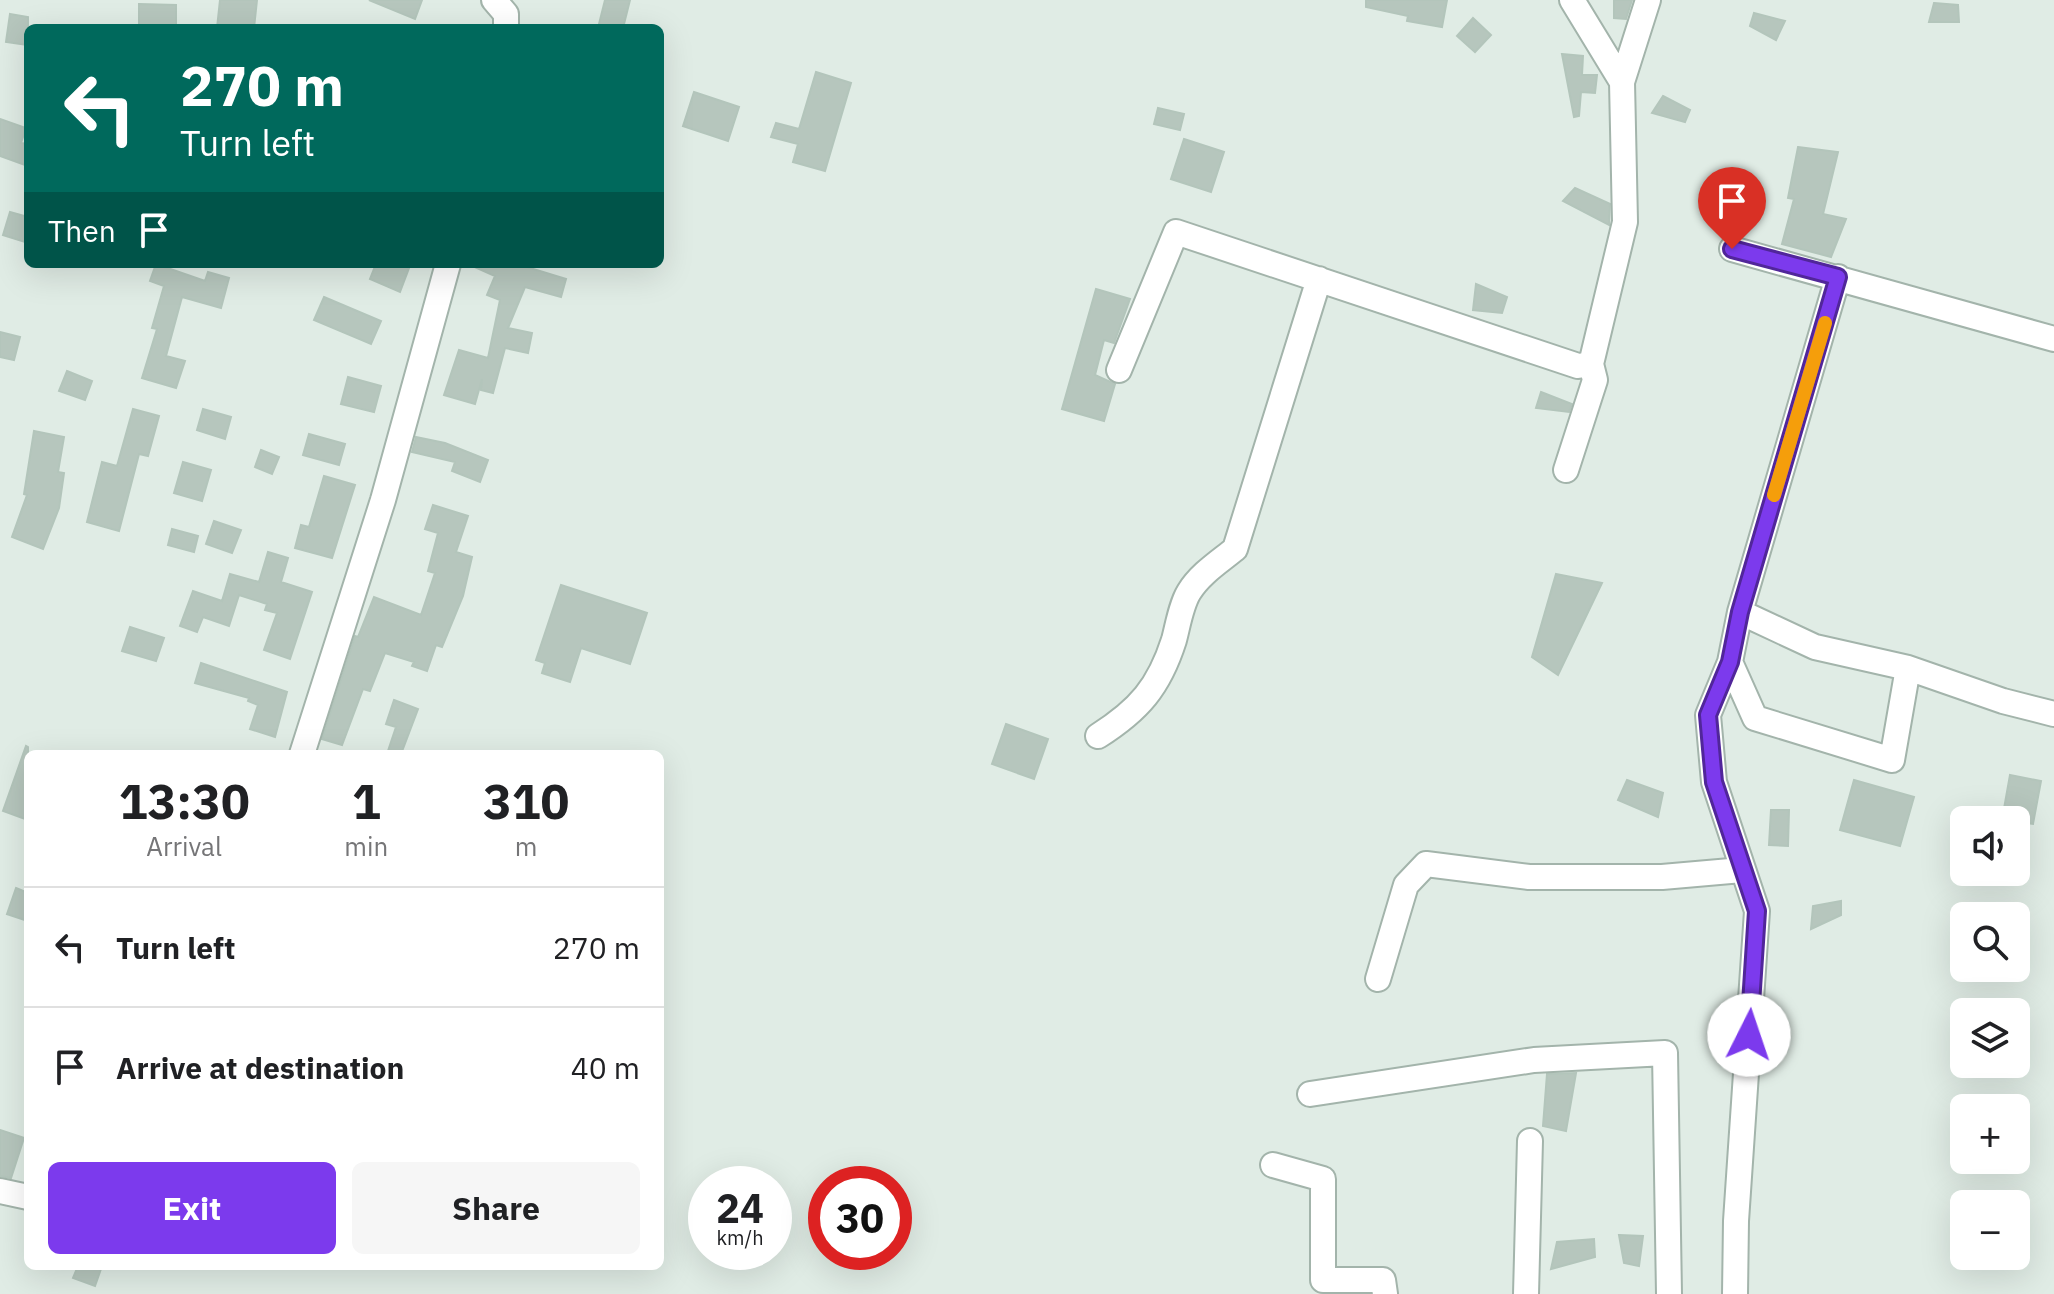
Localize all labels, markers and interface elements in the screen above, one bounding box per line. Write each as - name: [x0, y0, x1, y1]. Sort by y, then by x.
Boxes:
- text: 270 m: [180, 49, 344, 121]
- icon: left: [48, 56, 152, 160]
- text: Turn left: [180, 119, 315, 166]
- pin: [1698, 167, 1766, 249]
- icon: arrive: [1710, 179, 1754, 223]
- icon: arrive: [132, 208, 176, 252]
- text: Then: [48, 211, 116, 250]
- text: 13:30: [119, 770, 250, 832]
- text: 1: [352, 770, 381, 832]
- text: 310: [483, 770, 569, 832]
- map controls: [1950, 806, 2030, 1270]
- button: sound: [1950, 806, 2030, 886]
- text: Arrival: [146, 829, 222, 863]
- text: min: [344, 829, 388, 863]
- text: m: [515, 829, 537, 863]
- button: search: [1950, 902, 2030, 982]
- icon: left: [48, 925, 92, 969]
- text: Turn left: [116, 928, 235, 967]
- text: 270 m: [553, 928, 640, 967]
- position arrow: [1707, 993, 1791, 1077]
- button: layers: [1950, 998, 2030, 1078]
- icon: arrive: [48, 1045, 92, 1089]
- text: Arrive at destination: [116, 1048, 404, 1087]
- text: 40 m: [571, 1048, 640, 1087]
- button: +: [1950, 1094, 2030, 1174]
- button: Exit: [48, 1162, 336, 1254]
- button: Share: [352, 1162, 640, 1254]
- speed limit sign: 30: [808, 1166, 912, 1270]
- text: 24: [716, 1182, 764, 1234]
- button: −: [1950, 1190, 2030, 1270]
- text: km/h: [716, 1224, 764, 1251]

